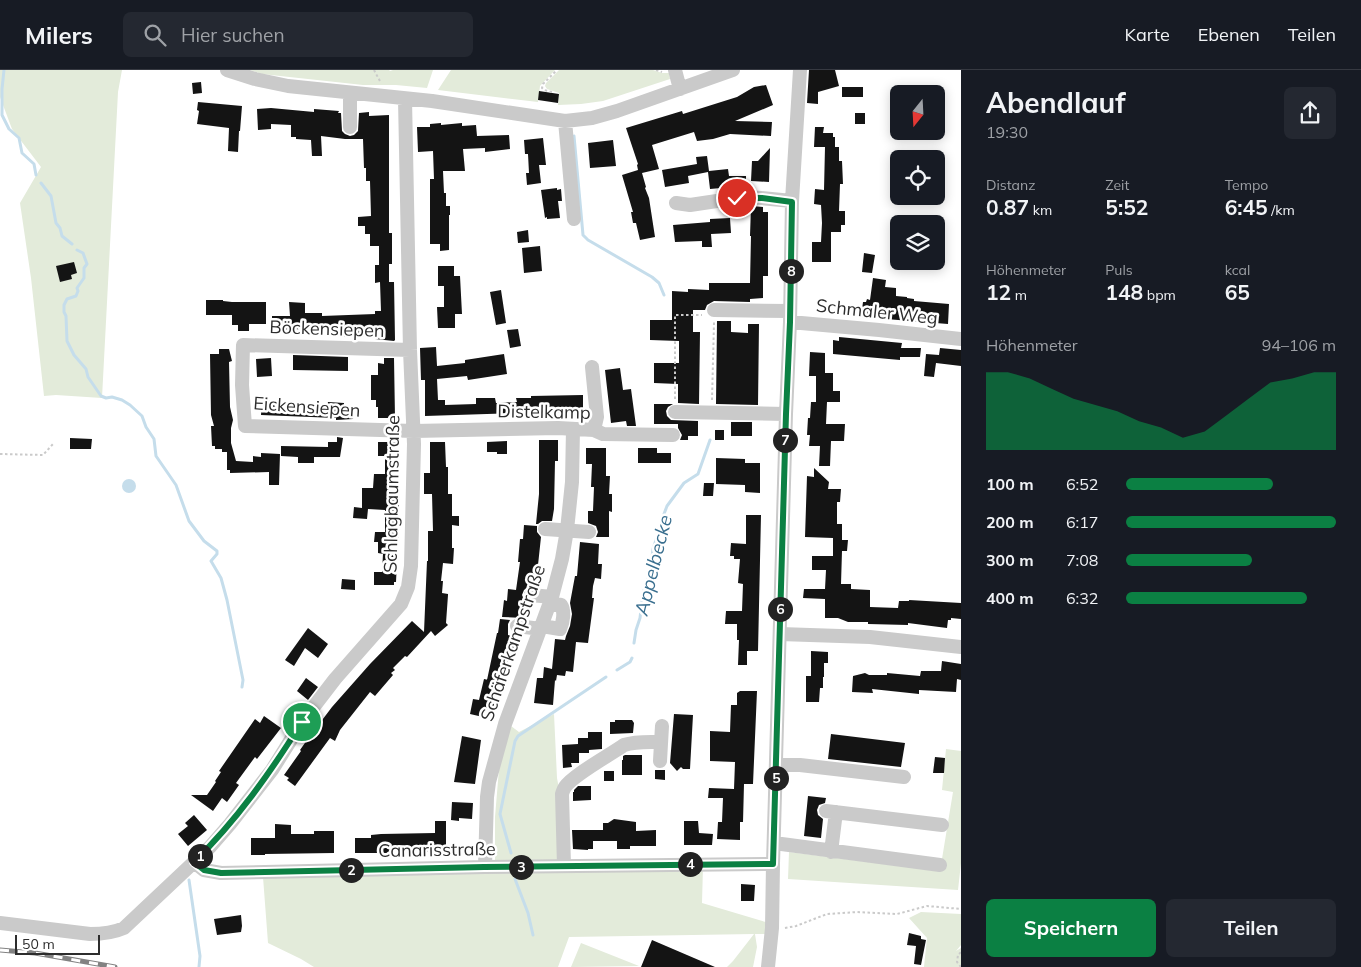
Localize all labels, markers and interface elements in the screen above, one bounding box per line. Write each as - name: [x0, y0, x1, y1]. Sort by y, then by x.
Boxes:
- search box: [123, 12, 473, 57]
- text: Milers: [25, 20, 93, 50]
- icon: search: [141, 21, 169, 49]
- text: Hier suchen: [181, 23, 285, 47]
- text: Karte: [1124, 23, 1170, 46]
- text: Ebenen: [1198, 23, 1260, 46]
- text: Teilen: [1288, 23, 1336, 46]
- north arrow: [890, 85, 945, 140]
- map controls: [890, 85, 945, 270]
- text: Abendlauf: [986, 85, 1126, 120]
- button: share: [1284, 87, 1336, 139]
- text: 19:30: [986, 122, 1028, 142]
- button: locate: [890, 150, 945, 205]
- text: Distanz: [986, 176, 1035, 194]
- text: Zeit: [1105, 176, 1129, 194]
- text: Tempo: [1225, 176, 1268, 194]
- pin: [716, 177, 758, 219]
- icon: check: [723, 184, 751, 212]
- text: 0.87: [986, 194, 1029, 220]
- text: 5:52: [1105, 194, 1148, 220]
- text: 6:45: [1225, 194, 1268, 220]
- text: km: [1029, 201, 1052, 219]
- text: /km: [1268, 201, 1295, 219]
- button: layers: [890, 215, 945, 270]
- pin: 8: [778, 258, 804, 284]
- text: Höhenmeter: [986, 261, 1066, 279]
- text: Puls: [1105, 261, 1133, 279]
- text: kcal: [1225, 261, 1250, 279]
- text: 8: [787, 262, 796, 280]
- text: 12: [986, 279, 1011, 305]
- text: 148: [1105, 279, 1143, 305]
- text: 65: [1225, 279, 1250, 305]
- text: m: [1011, 286, 1027, 304]
- text: bpm: [1143, 286, 1176, 304]
- street label: Schmaler Weg: [815, 294, 939, 329]
- street label: Böckensiepen: [269, 315, 385, 342]
- text: Höhenmeter: [986, 335, 1078, 355]
- text: 94–106 m: [1262, 335, 1336, 355]
- street label: Eickensiepen: [253, 391, 361, 422]
- street label: Distelkamp: [497, 399, 591, 424]
- street label: Schlagbaumstraße: [379, 415, 404, 573]
- pin: 7: [772, 428, 798, 452]
- text: 7: [781, 431, 790, 449]
- text: 100 m: [986, 474, 1034, 494]
- text: 6:52: [1066, 474, 1098, 494]
- water label: Appelbecke: [629, 512, 677, 619]
- text: 200 m: [986, 512, 1034, 532]
- text: 6:17: [1066, 512, 1098, 532]
- text: 300 m: [986, 550, 1034, 570]
- text: 7:08: [1066, 550, 1098, 570]
- street label: Schäferkampstraße: [475, 562, 550, 724]
- text: 400 m: [986, 588, 1034, 608]
- text: 6:32: [1066, 588, 1098, 608]
- pin: 6: [768, 596, 792, 622]
- text: 6: [776, 600, 785, 618]
- pin: [281, 701, 323, 743]
- icon: arrive: [288, 708, 316, 736]
- pin: 5: [764, 766, 788, 790]
- text: 5: [772, 769, 781, 787]
- street label: Canarisstraße: [378, 837, 496, 862]
- pin: 1: [188, 844, 212, 868]
- text: 1: [196, 847, 205, 865]
- pin: 4: [678, 852, 702, 876]
- pin: 3: [508, 854, 534, 880]
- text: 4: [686, 855, 695, 873]
- pin: 2: [338, 858, 364, 882]
- text: 3: [517, 858, 526, 876]
- text: 2: [347, 861, 356, 879]
- button: Speichern: [986, 899, 1156, 957]
- button: Teilen: [1166, 899, 1336, 957]
- scale bar: [15, 932, 100, 955]
- text: 50 m: [22, 935, 55, 953]

